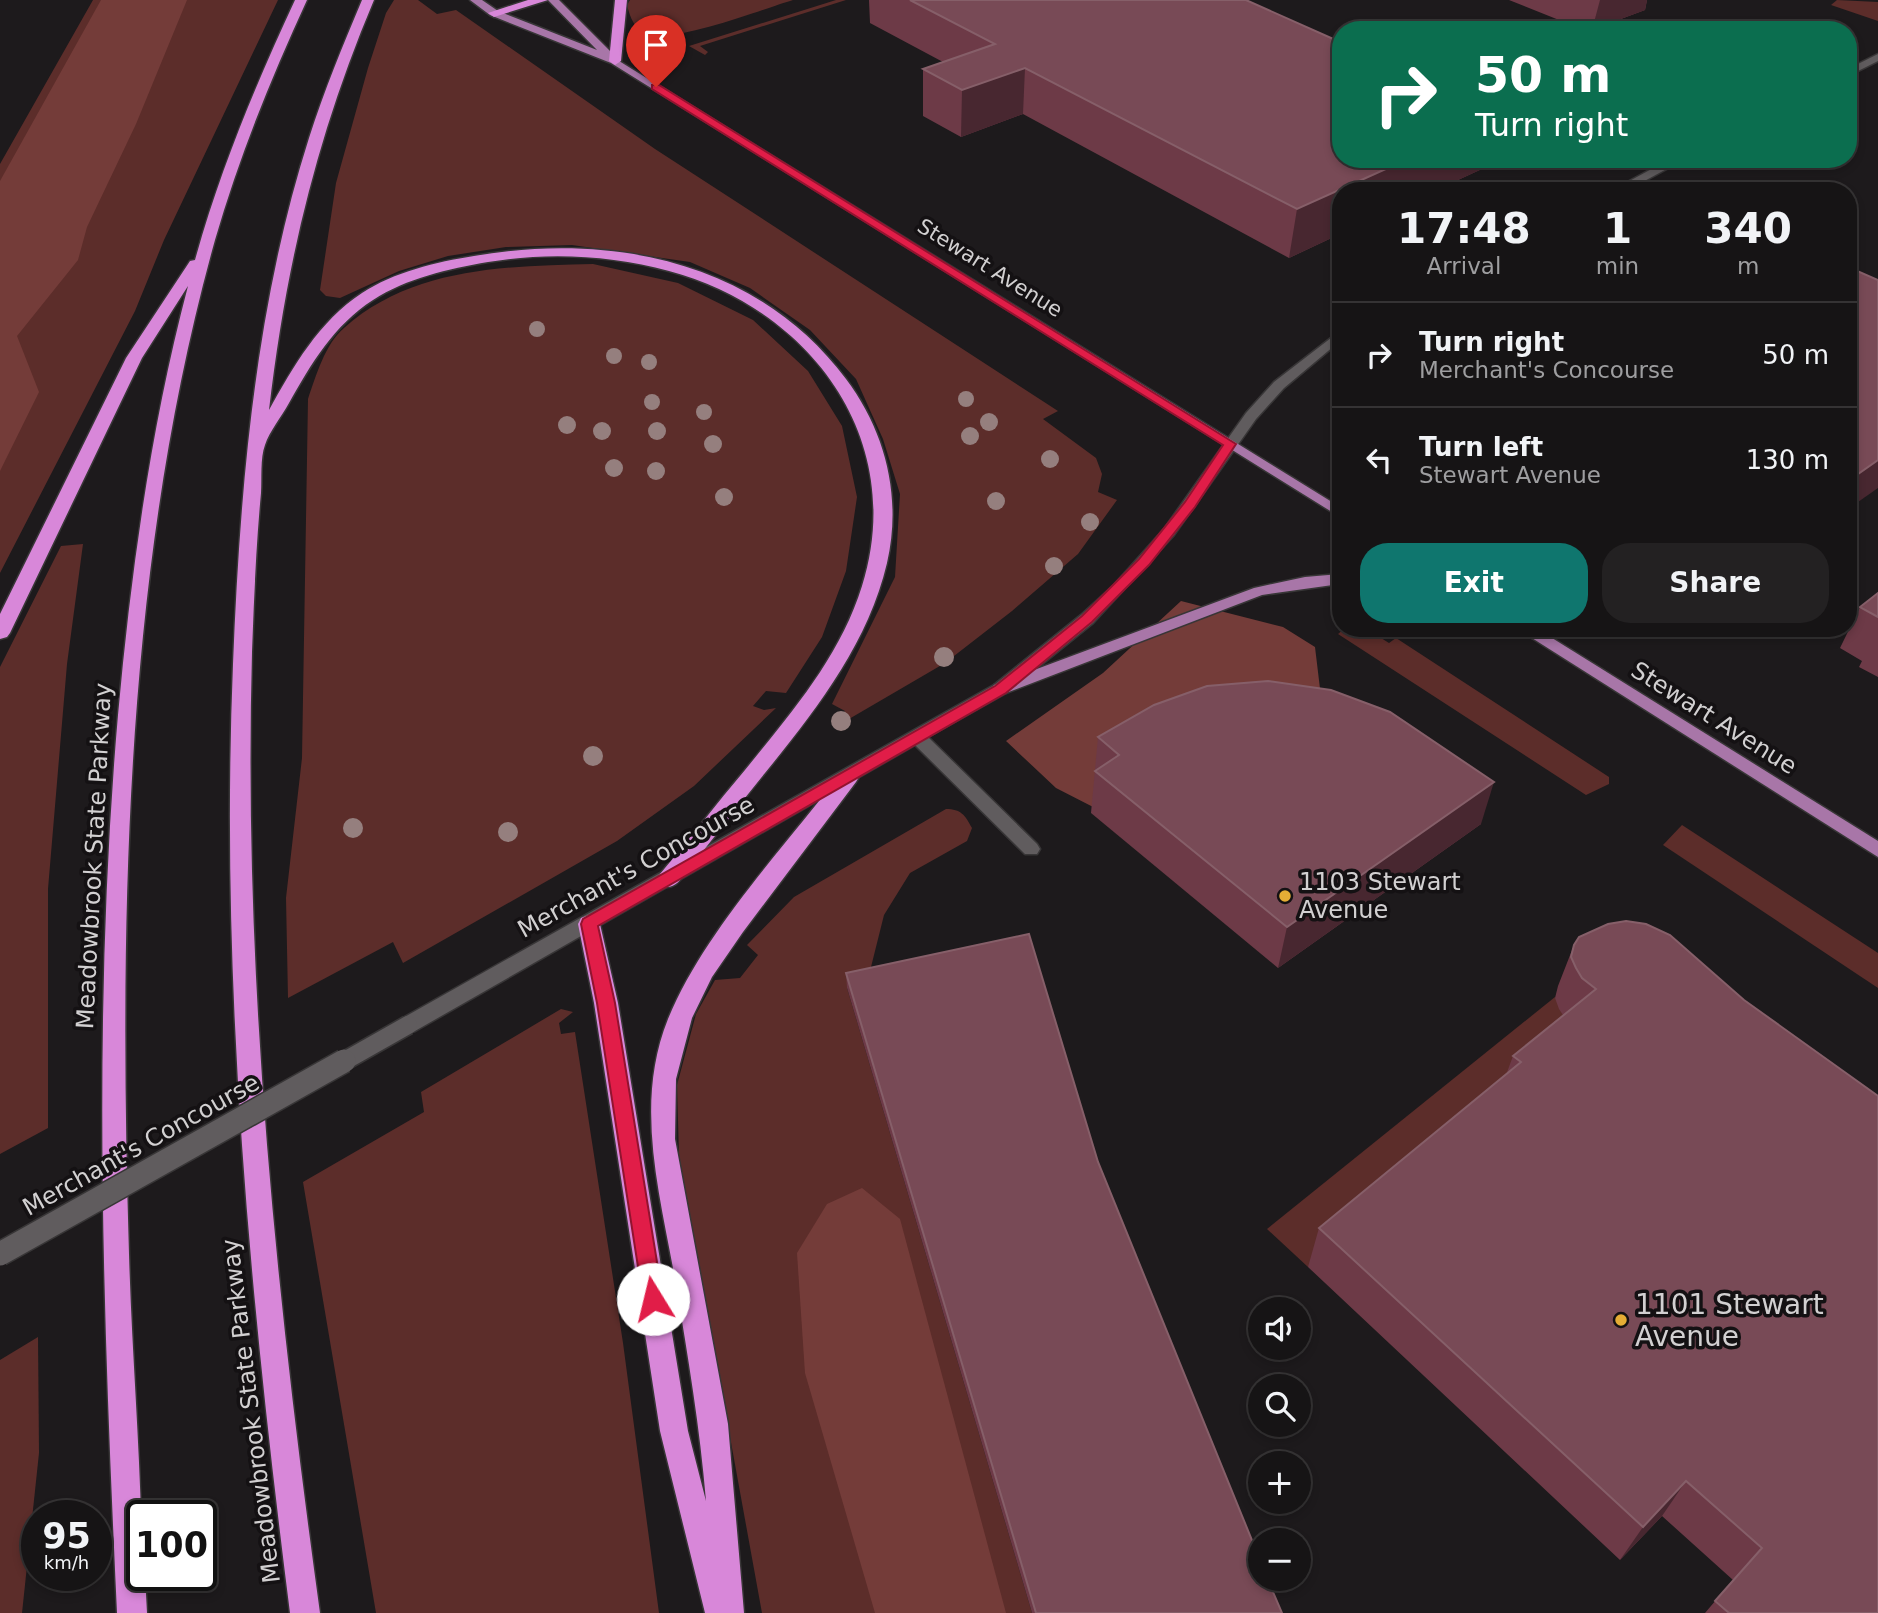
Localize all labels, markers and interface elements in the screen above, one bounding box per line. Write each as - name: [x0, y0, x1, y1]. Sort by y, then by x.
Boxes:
- pin: [626, 15, 686, 87]
- icon: arrive: [637, 26, 675, 64]
- text: 50 m: [1475, 47, 1611, 104]
- icon: right: [1360, 49, 1451, 140]
- text: Turn right: [1475, 106, 1628, 144]
- text: 17:48: [1397, 204, 1531, 253]
- text: 1: [1603, 204, 1632, 253]
- text: 340: [1704, 204, 1792, 253]
- street label: Stewart Avenue: [913, 214, 1067, 322]
- text: Arrival: [1427, 253, 1501, 279]
- text: min: [1596, 253, 1639, 279]
- text: m: [1737, 253, 1759, 279]
- text: Turn right: [1419, 327, 1564, 357]
- icon: right: [1360, 336, 1398, 374]
- text: 50 m: [1762, 340, 1829, 370]
- text: Merchant's Concourse: [1419, 357, 1674, 383]
- text: Turn left: [1419, 432, 1543, 462]
- icon: left: [1360, 441, 1398, 479]
- text: 130 m: [1746, 445, 1829, 475]
- text: Stewart Avenue: [1419, 462, 1601, 488]
- button: Exit: [1360, 543, 1588, 623]
- button: Share: [1602, 543, 1829, 623]
- street label: Stewart Avenue: [1626, 656, 1802, 780]
- street label: Meadowbrook State Parkway: [71, 682, 117, 1030]
- street label: Merchant's Concourse: [513, 790, 759, 944]
- place label: 1103 Stewart Avenue: [1299, 868, 1461, 924]
- marker: 1103 Stewart Avenue: [1277, 888, 1293, 904]
- street label: Merchant's Concourse: [18, 1068, 264, 1222]
- street label: Meadowbrook State Parkway: [216, 1237, 286, 1585]
- position arrow: [616, 1262, 690, 1336]
- place label: 1101 Stewart Avenue: [1635, 1288, 1824, 1353]
- map controls: [1248, 1297, 1311, 1591]
- button: sound: [1248, 1297, 1311, 1360]
- marker: 1101 Stewart Avenue: [1613, 1312, 1629, 1328]
- button: search: [1248, 1374, 1311, 1437]
- button: +: [1248, 1451, 1311, 1514]
- speed limit sign: 100: [126, 1500, 217, 1591]
- text: 95: [42, 1516, 91, 1556]
- button: −: [1248, 1528, 1311, 1591]
- text: km/h: [44, 1552, 89, 1573]

